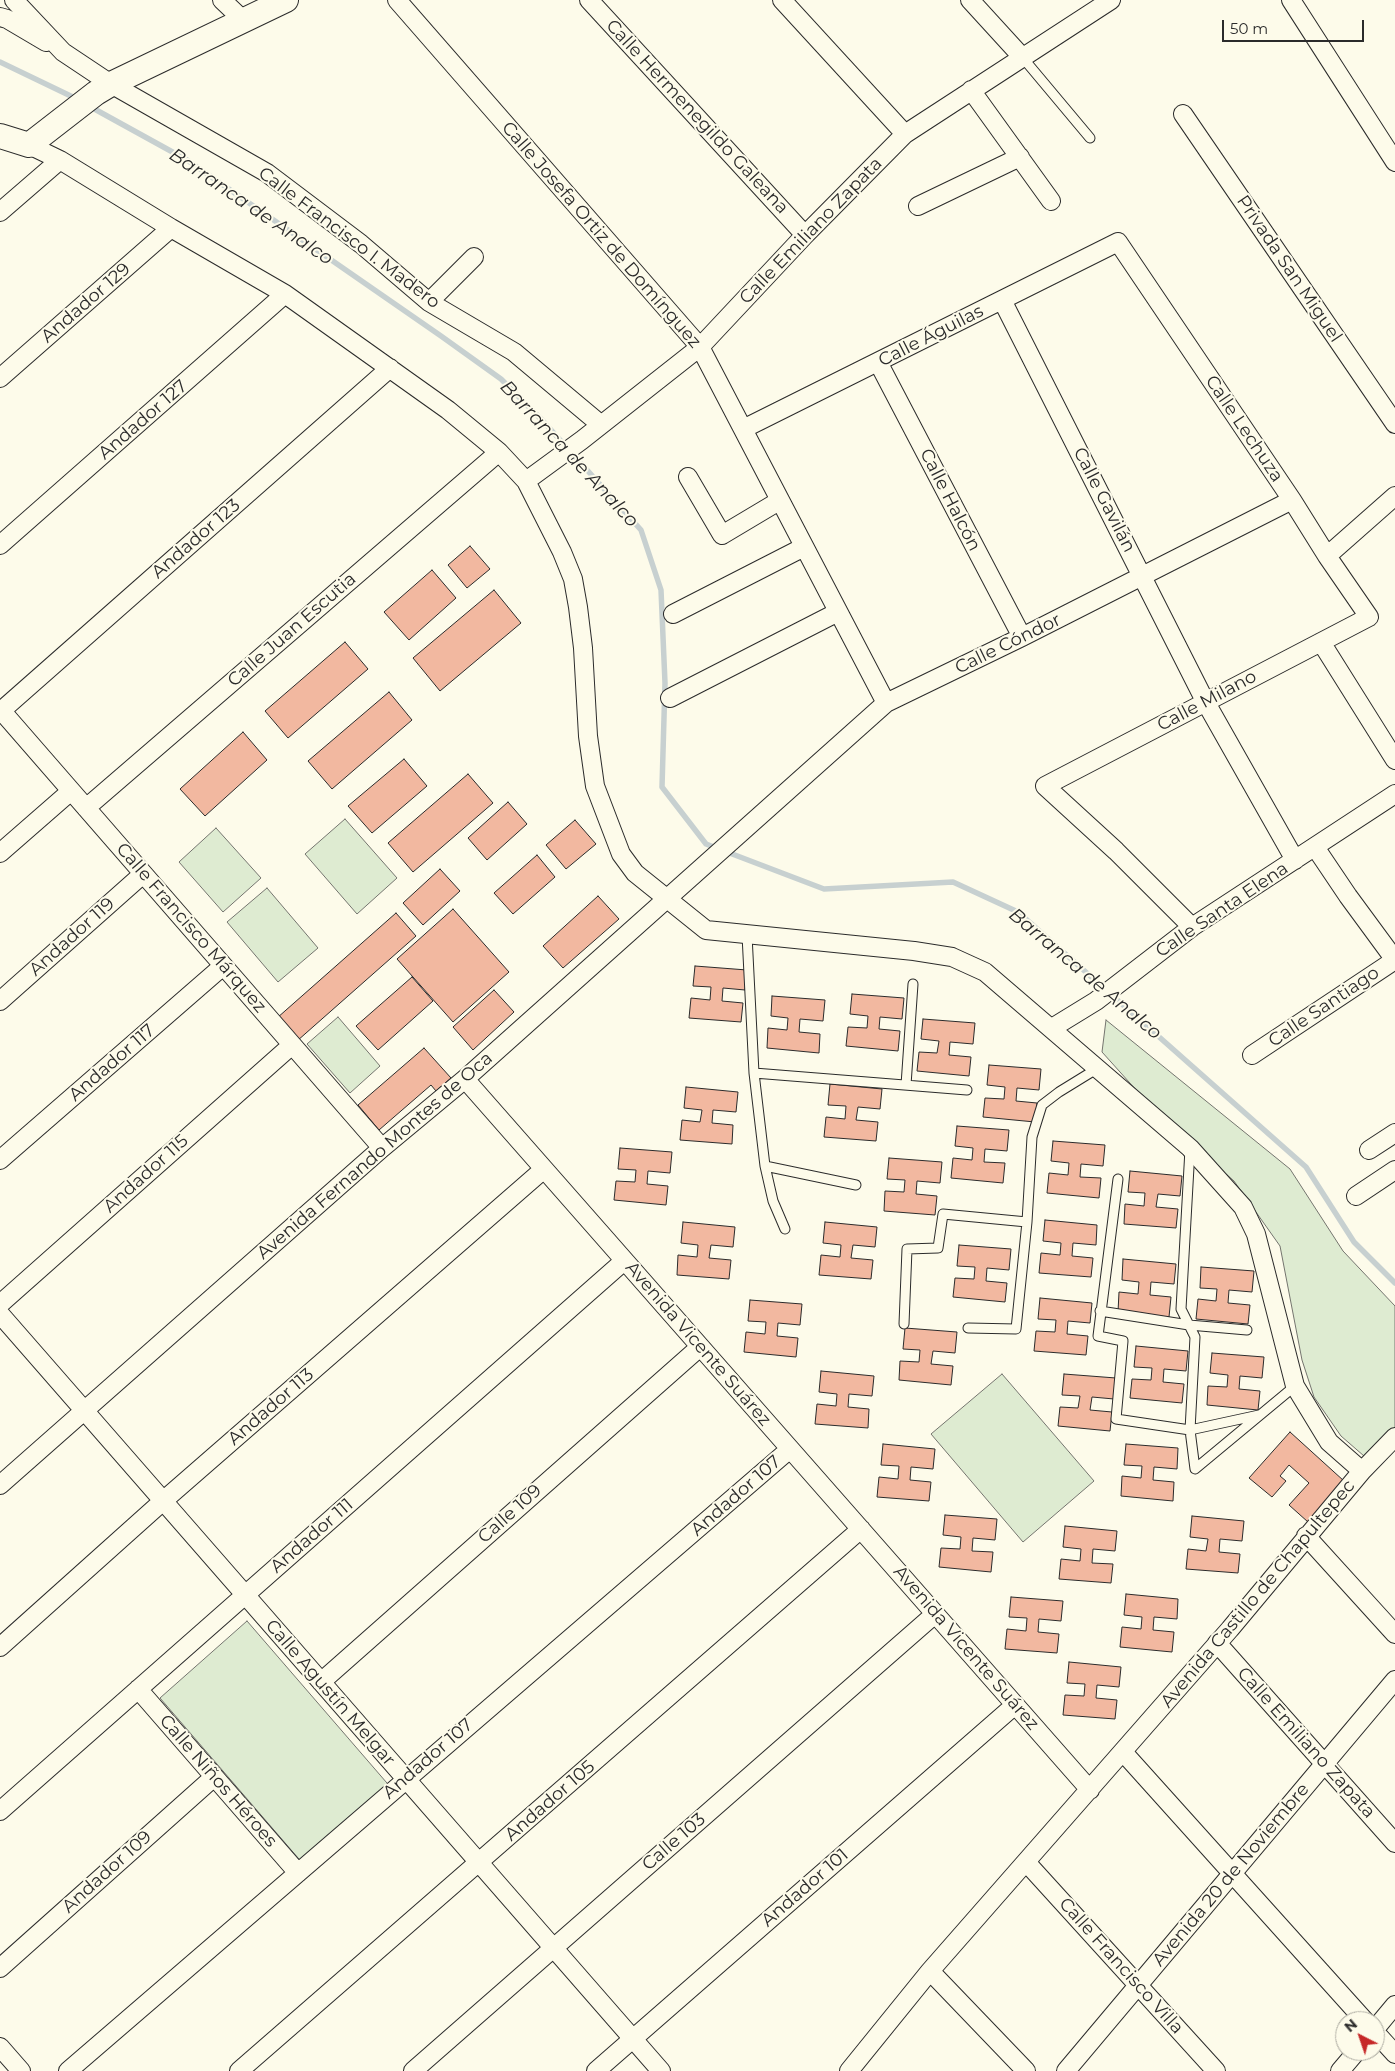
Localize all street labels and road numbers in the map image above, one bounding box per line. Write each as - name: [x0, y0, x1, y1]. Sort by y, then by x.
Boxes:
- street label: Calle Hermenegildo Galeana: [601, 15, 793, 219]
- street label: Calle Josefa Ortiz de Domínguez: [497, 117, 705, 353]
- street label: Calle Emiliano Zapata: [735, 153, 887, 309]
- street label: Calle Francisco I. Madero: [254, 163, 444, 313]
- street label: Privada San Miguel: [1232, 191, 1346, 347]
- street label: Andador 129: [37, 258, 135, 348]
- street label: Calle Águilas: [875, 300, 987, 372]
- street label: Calle Lechuza: [1200, 372, 1288, 486]
- street label: Andador 127: [94, 376, 192, 464]
- street label: Calle Gavilán: [1068, 444, 1140, 556]
- street label: Calle Halcón: [915, 445, 985, 555]
- street label: Andador 123: [147, 495, 245, 583]
- street label: Calle Juan Escutia: [223, 568, 361, 692]
- street label: Calle Cóndor: [952, 609, 1064, 679]
- street label: Calle Milano: [1154, 666, 1260, 736]
- street label: Calle Francisco Márquez: [111, 839, 271, 1017]
- street label: Calle Santa Elena: [1152, 858, 1292, 962]
- street label: Andador 119: [25, 893, 119, 981]
- street label: Calle Santiago: [1265, 962, 1383, 1052]
- street label: Andador 117: [65, 1020, 159, 1106]
- street label: Avenida Fernando Montes de Oca: [253, 1048, 497, 1264]
- street label: Andador 115: [99, 1130, 193, 1218]
- street label: Avenida Vicente Suárez: [621, 1257, 775, 1431]
- street label: Andador 113: [224, 1364, 318, 1450]
- street label: Andador 107: [687, 1451, 785, 1541]
- street label: Avenida Castillo de Chapultepec: [1156, 1476, 1360, 1712]
- street label: Calle 109: [474, 1480, 546, 1548]
- street label: Andador 111: [266, 1494, 358, 1578]
- street label: Avenida Vicente Suárez: [889, 1561, 1043, 1735]
- street label: Calle Agustín Melgar: [261, 1615, 399, 1771]
- street label: Calle Emiliano Zapata: [1233, 1663, 1379, 1823]
- street label: Calle Niños Héroes: [155, 1710, 281, 1852]
- street label: Andador 107: [379, 1714, 477, 1804]
- street label: Andador 105: [501, 1756, 599, 1846]
- street label: Avenida 20 de Noviembre: [1148, 1779, 1314, 1971]
- street label: Calle 103: [638, 1809, 710, 1875]
- street label: Andador 109: [58, 1826, 156, 1918]
- street label: Andador 101: [757, 1844, 853, 1932]
- street label: Calle Francisco Villa: [1054, 1893, 1188, 2039]

